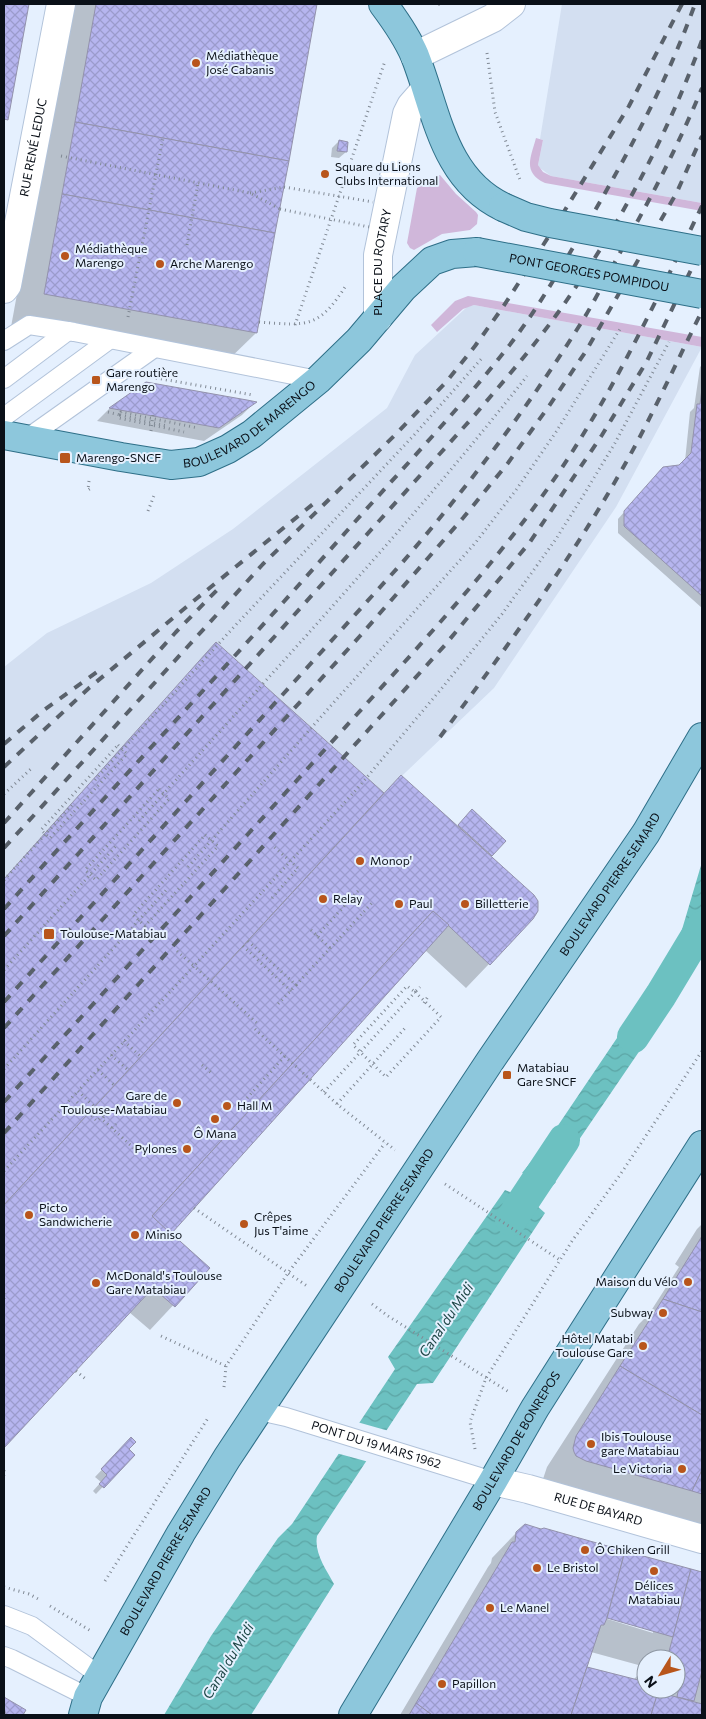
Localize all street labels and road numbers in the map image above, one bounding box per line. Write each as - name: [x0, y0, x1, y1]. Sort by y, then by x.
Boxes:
- street label: RUE RENÉ LEDUC: [16, 97, 49, 198]
- street label: PLACE DU ROTARY: [370, 207, 393, 316]
- street label: PONT GEORGES POMPIDOU: [508, 250, 670, 294]
- street label: BOULEVARD DE MARENGO: [182, 377, 318, 470]
- street label: BOULEVARD PIERRE SEMARD: [556, 810, 662, 958]
- street label: BOULEVARD PIERRE SEMARD: [331, 1145, 436, 1295]
- street label: BOULEVARD DE BONREPOS: [469, 1368, 563, 1513]
- street label: PONT DU 19 MARS 1962: [310, 1417, 443, 1471]
- street label: BOULEVARD PIERRE SEMARD: [116, 1484, 214, 1638]
- street label: RUE DE BAYARD: [553, 1489, 644, 1528]

